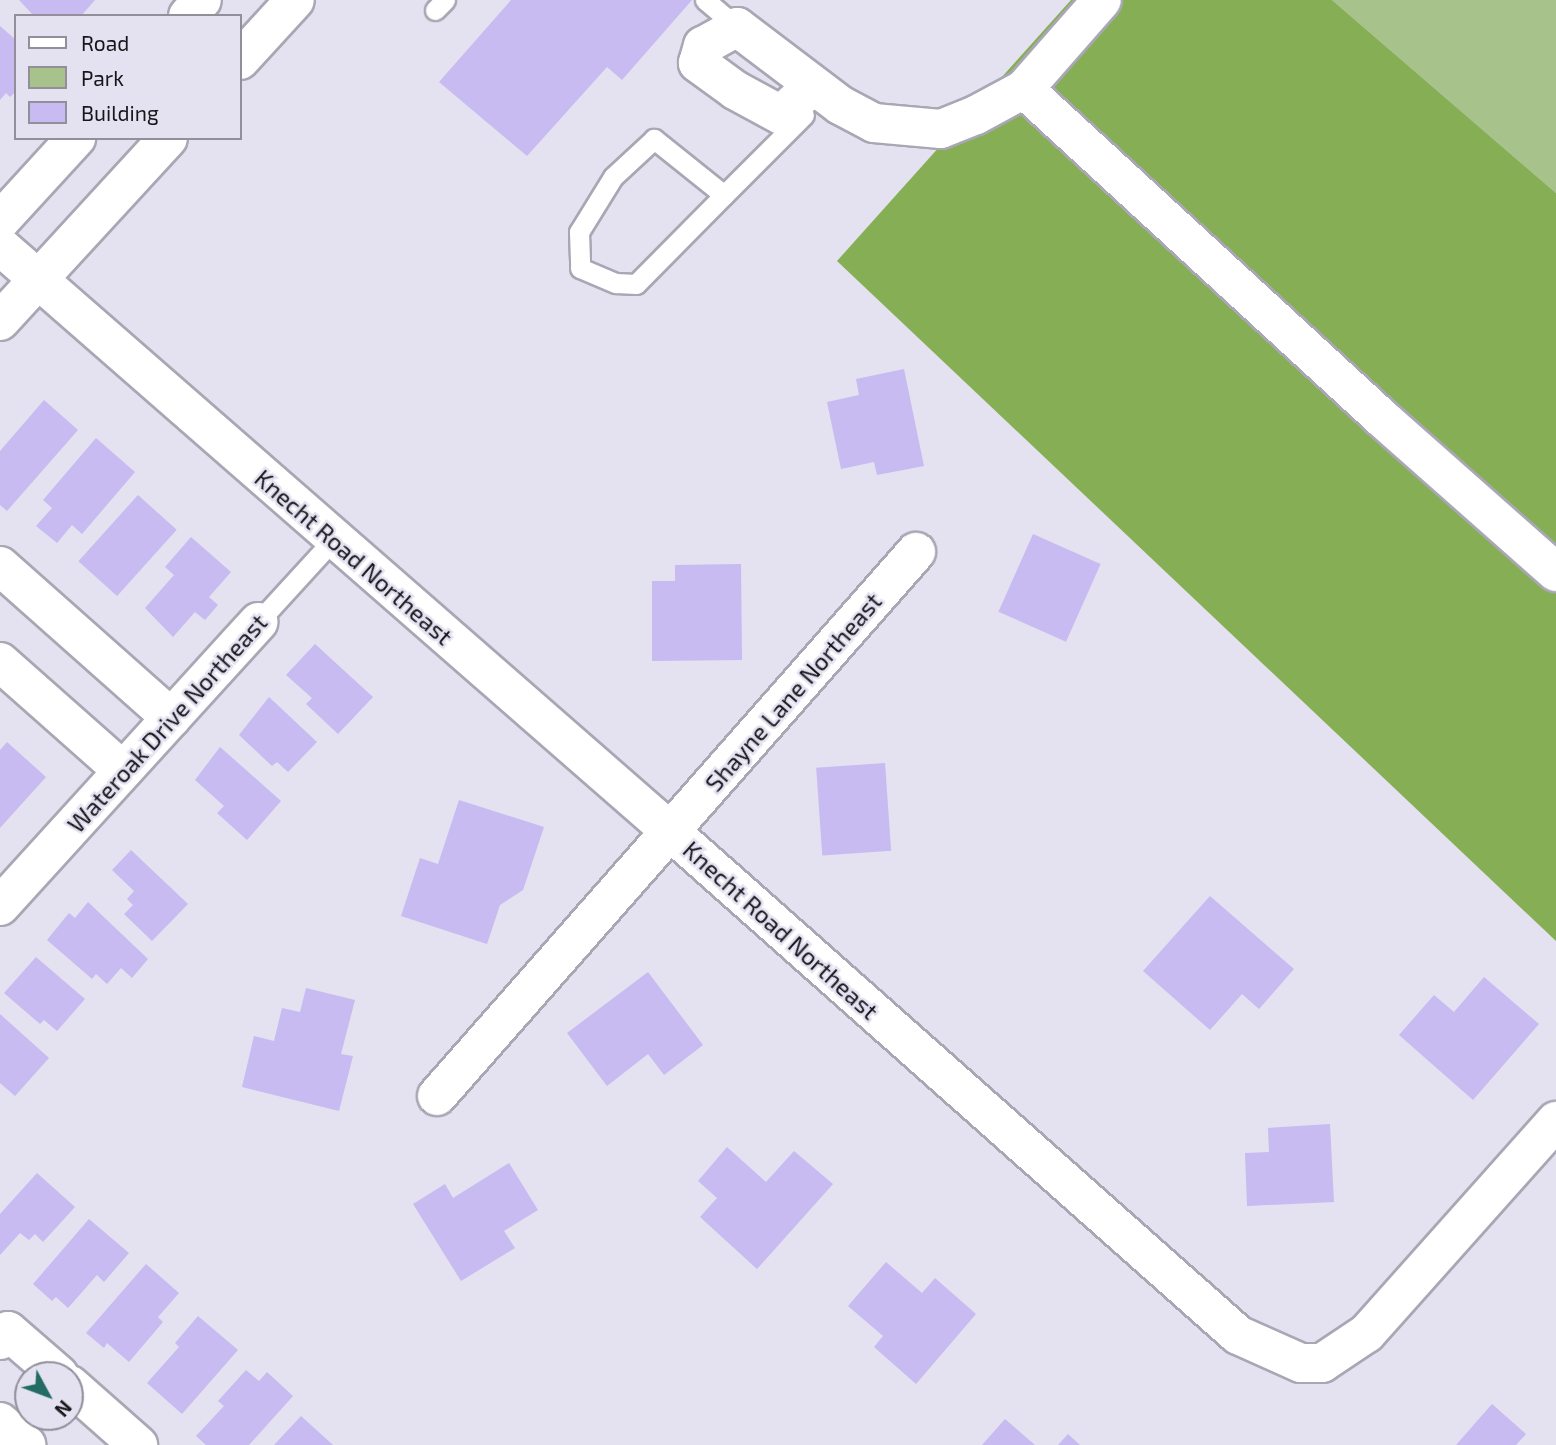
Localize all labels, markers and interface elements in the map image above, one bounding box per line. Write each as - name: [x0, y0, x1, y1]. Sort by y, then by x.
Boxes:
- legend: [14, 14, 242, 140]
- text: Road: [81, 30, 129, 55]
- text: Park: [81, 65, 124, 90]
- text: Building: [81, 100, 159, 125]
- street label: Knecht Road Northeast: [249, 463, 459, 651]
- street label: Shayne Lane Northeast: [699, 587, 887, 797]
- street label: Wateroak Drive Northeast: [61, 608, 273, 838]
- street label: Knecht Road Northeast: [678, 835, 884, 1025]
- north arrow: [14, 1361, 84, 1431]
- text: N: [51, 1396, 77, 1422]

